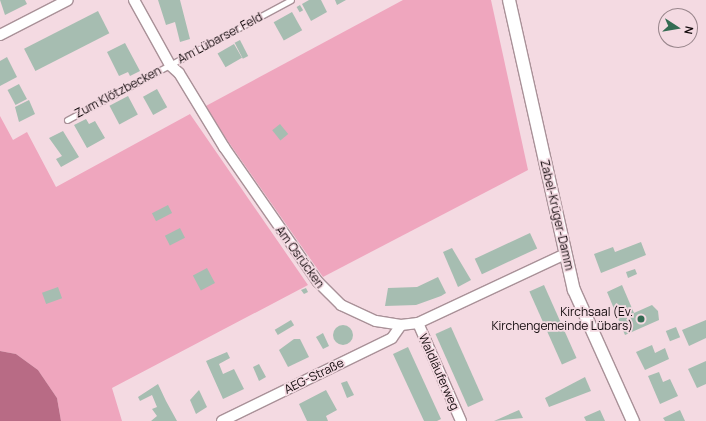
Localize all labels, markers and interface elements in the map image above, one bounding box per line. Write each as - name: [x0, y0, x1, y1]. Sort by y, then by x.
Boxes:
- north arrow: [658, 8, 698, 48]
- street label: Am Lübarser Feld: [175, 10, 265, 66]
- text: N: [681, 25, 697, 36]
- street label: Zum Klötzbecken: [72, 63, 164, 121]
- street label: Zabel-Krüger-Damm: [537, 158, 577, 272]
- street label: Am Osrücken: [273, 223, 327, 291]
- place label: Kirchsaal (Ev. Kirchengemeinde Lübars): [491, 305, 633, 333]
- marker: Kirchsaal (Ev. Kirchengemeinde Lübars): [636, 314, 646, 324]
- street label: Waldläuferweg: [416, 331, 462, 413]
- street label: AEG-Straße: [282, 355, 346, 397]

